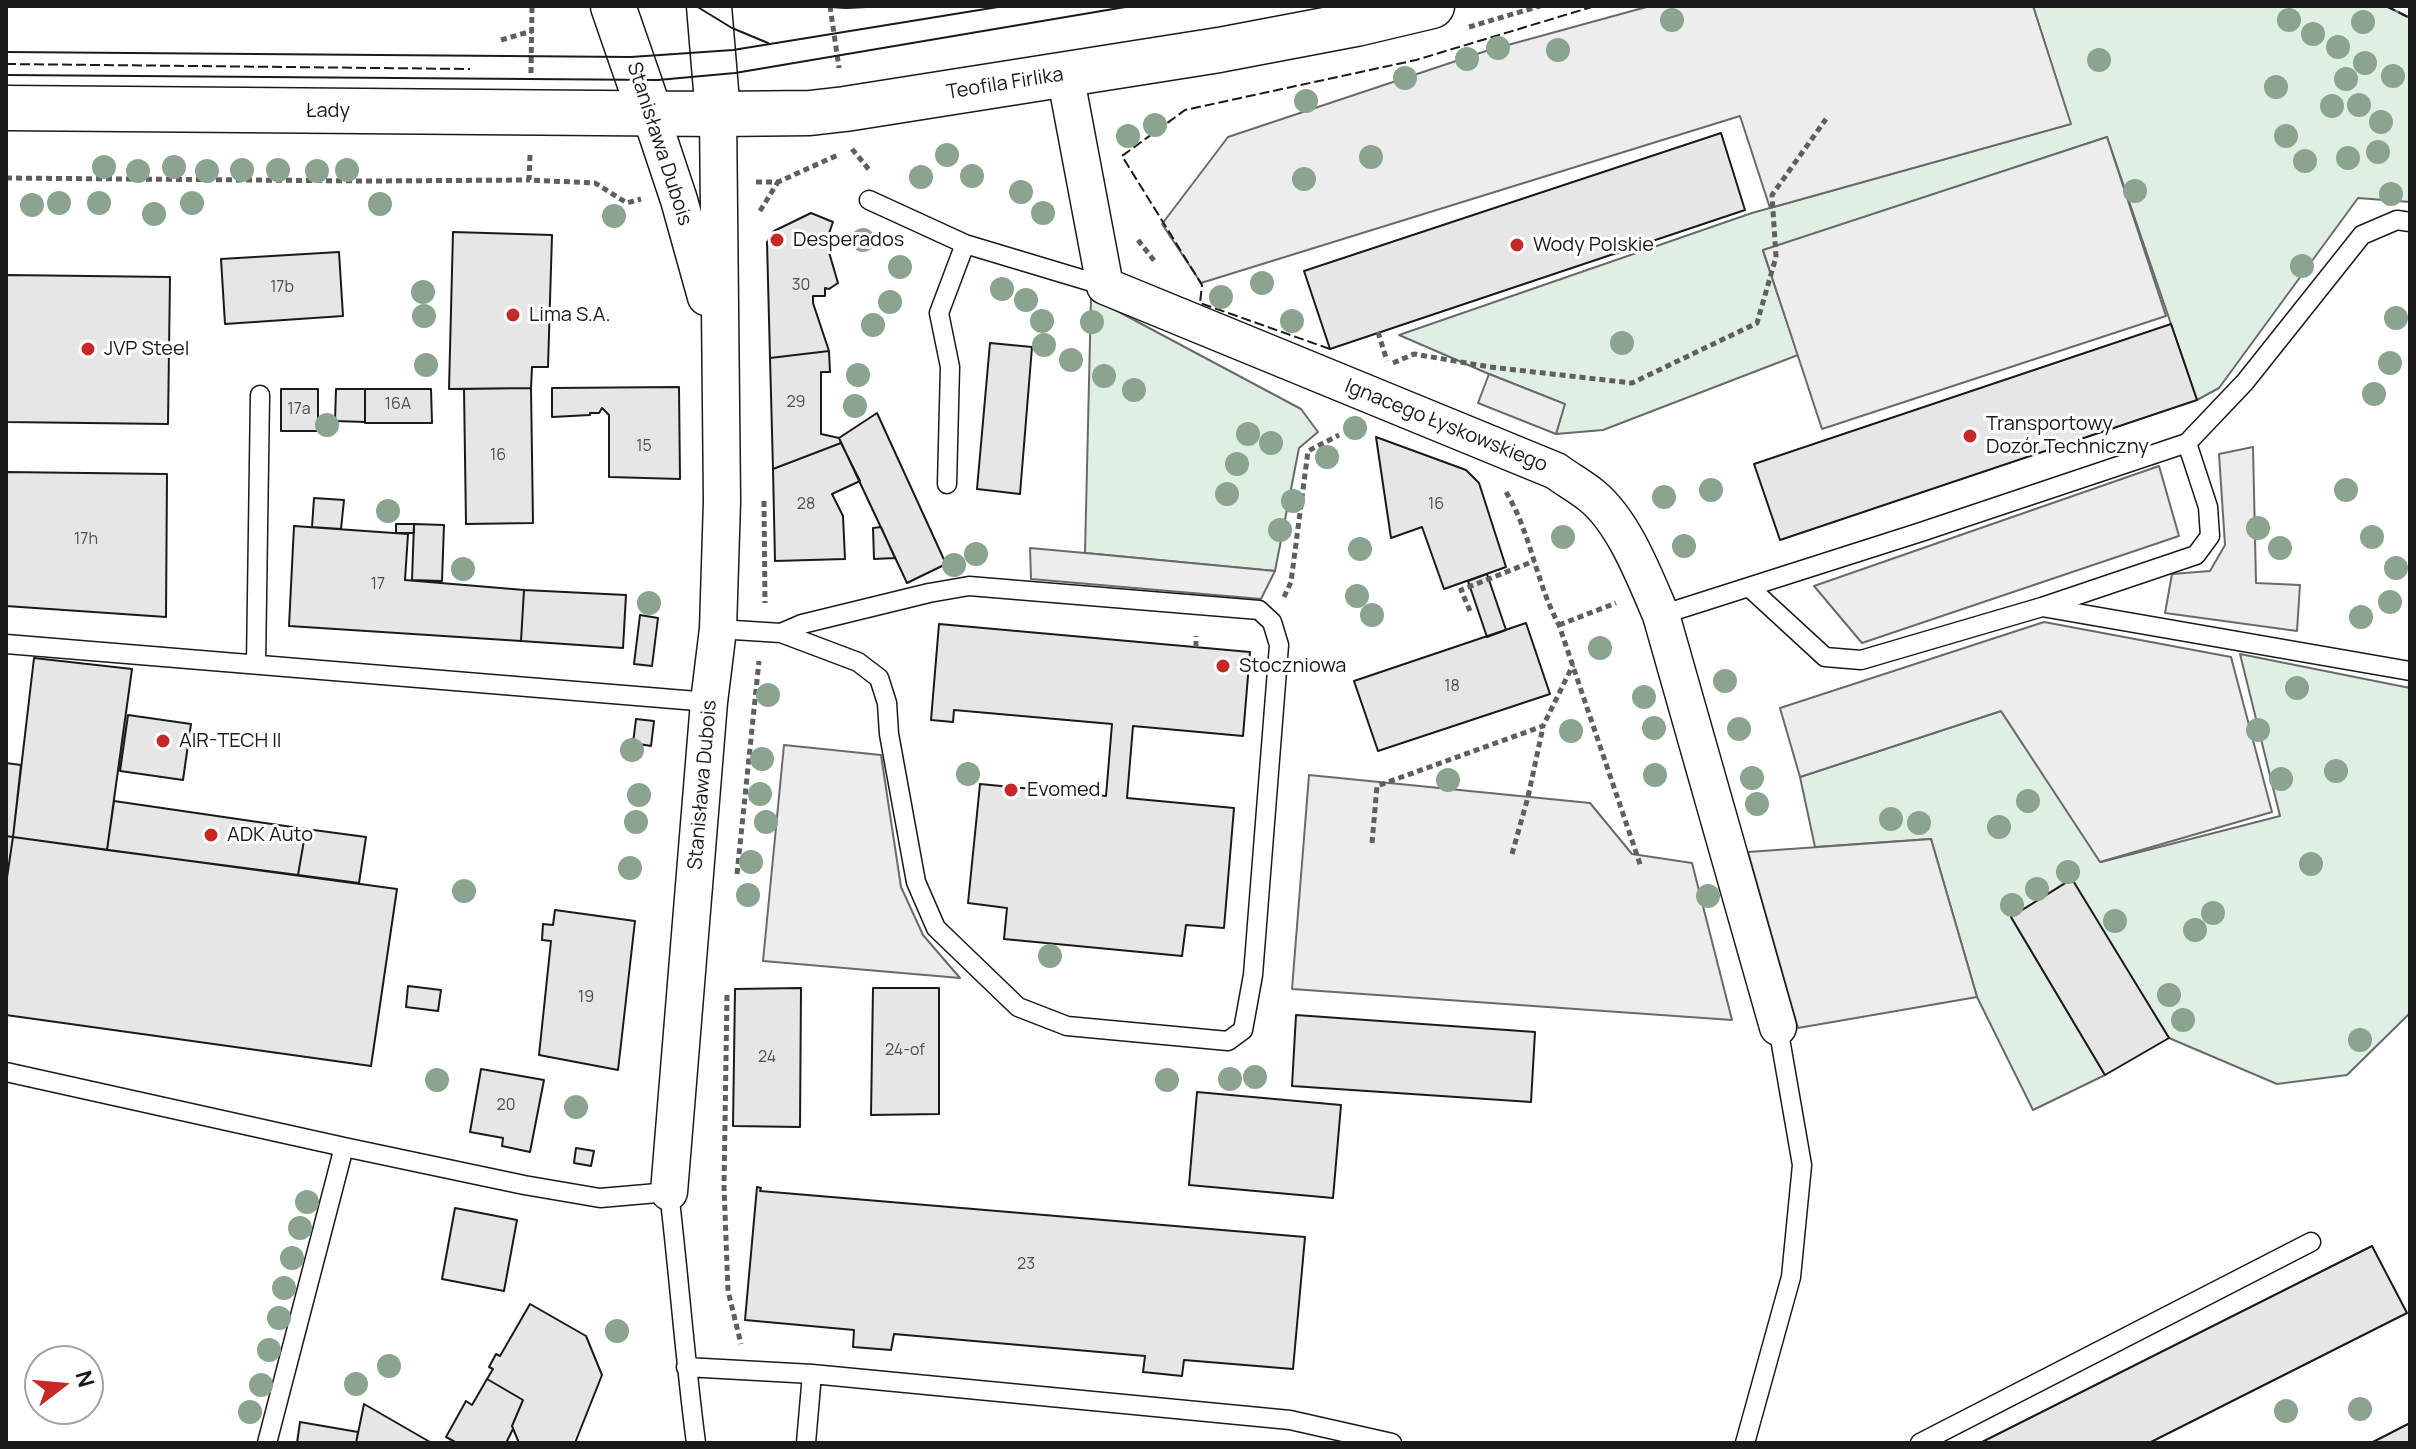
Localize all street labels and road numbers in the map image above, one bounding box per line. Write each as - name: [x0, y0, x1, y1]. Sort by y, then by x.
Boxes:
- street label: Stanisława Dubois: [621, 59, 697, 229]
- street label: Teofila Firlika: [945, 63, 1065, 105]
- street label: Łady: [306, 99, 350, 123]
- street label: Ignacego Łyskowskiego: [1341, 374, 1551, 478]
- street label: Stanisława Dubois: [684, 699, 722, 871]

